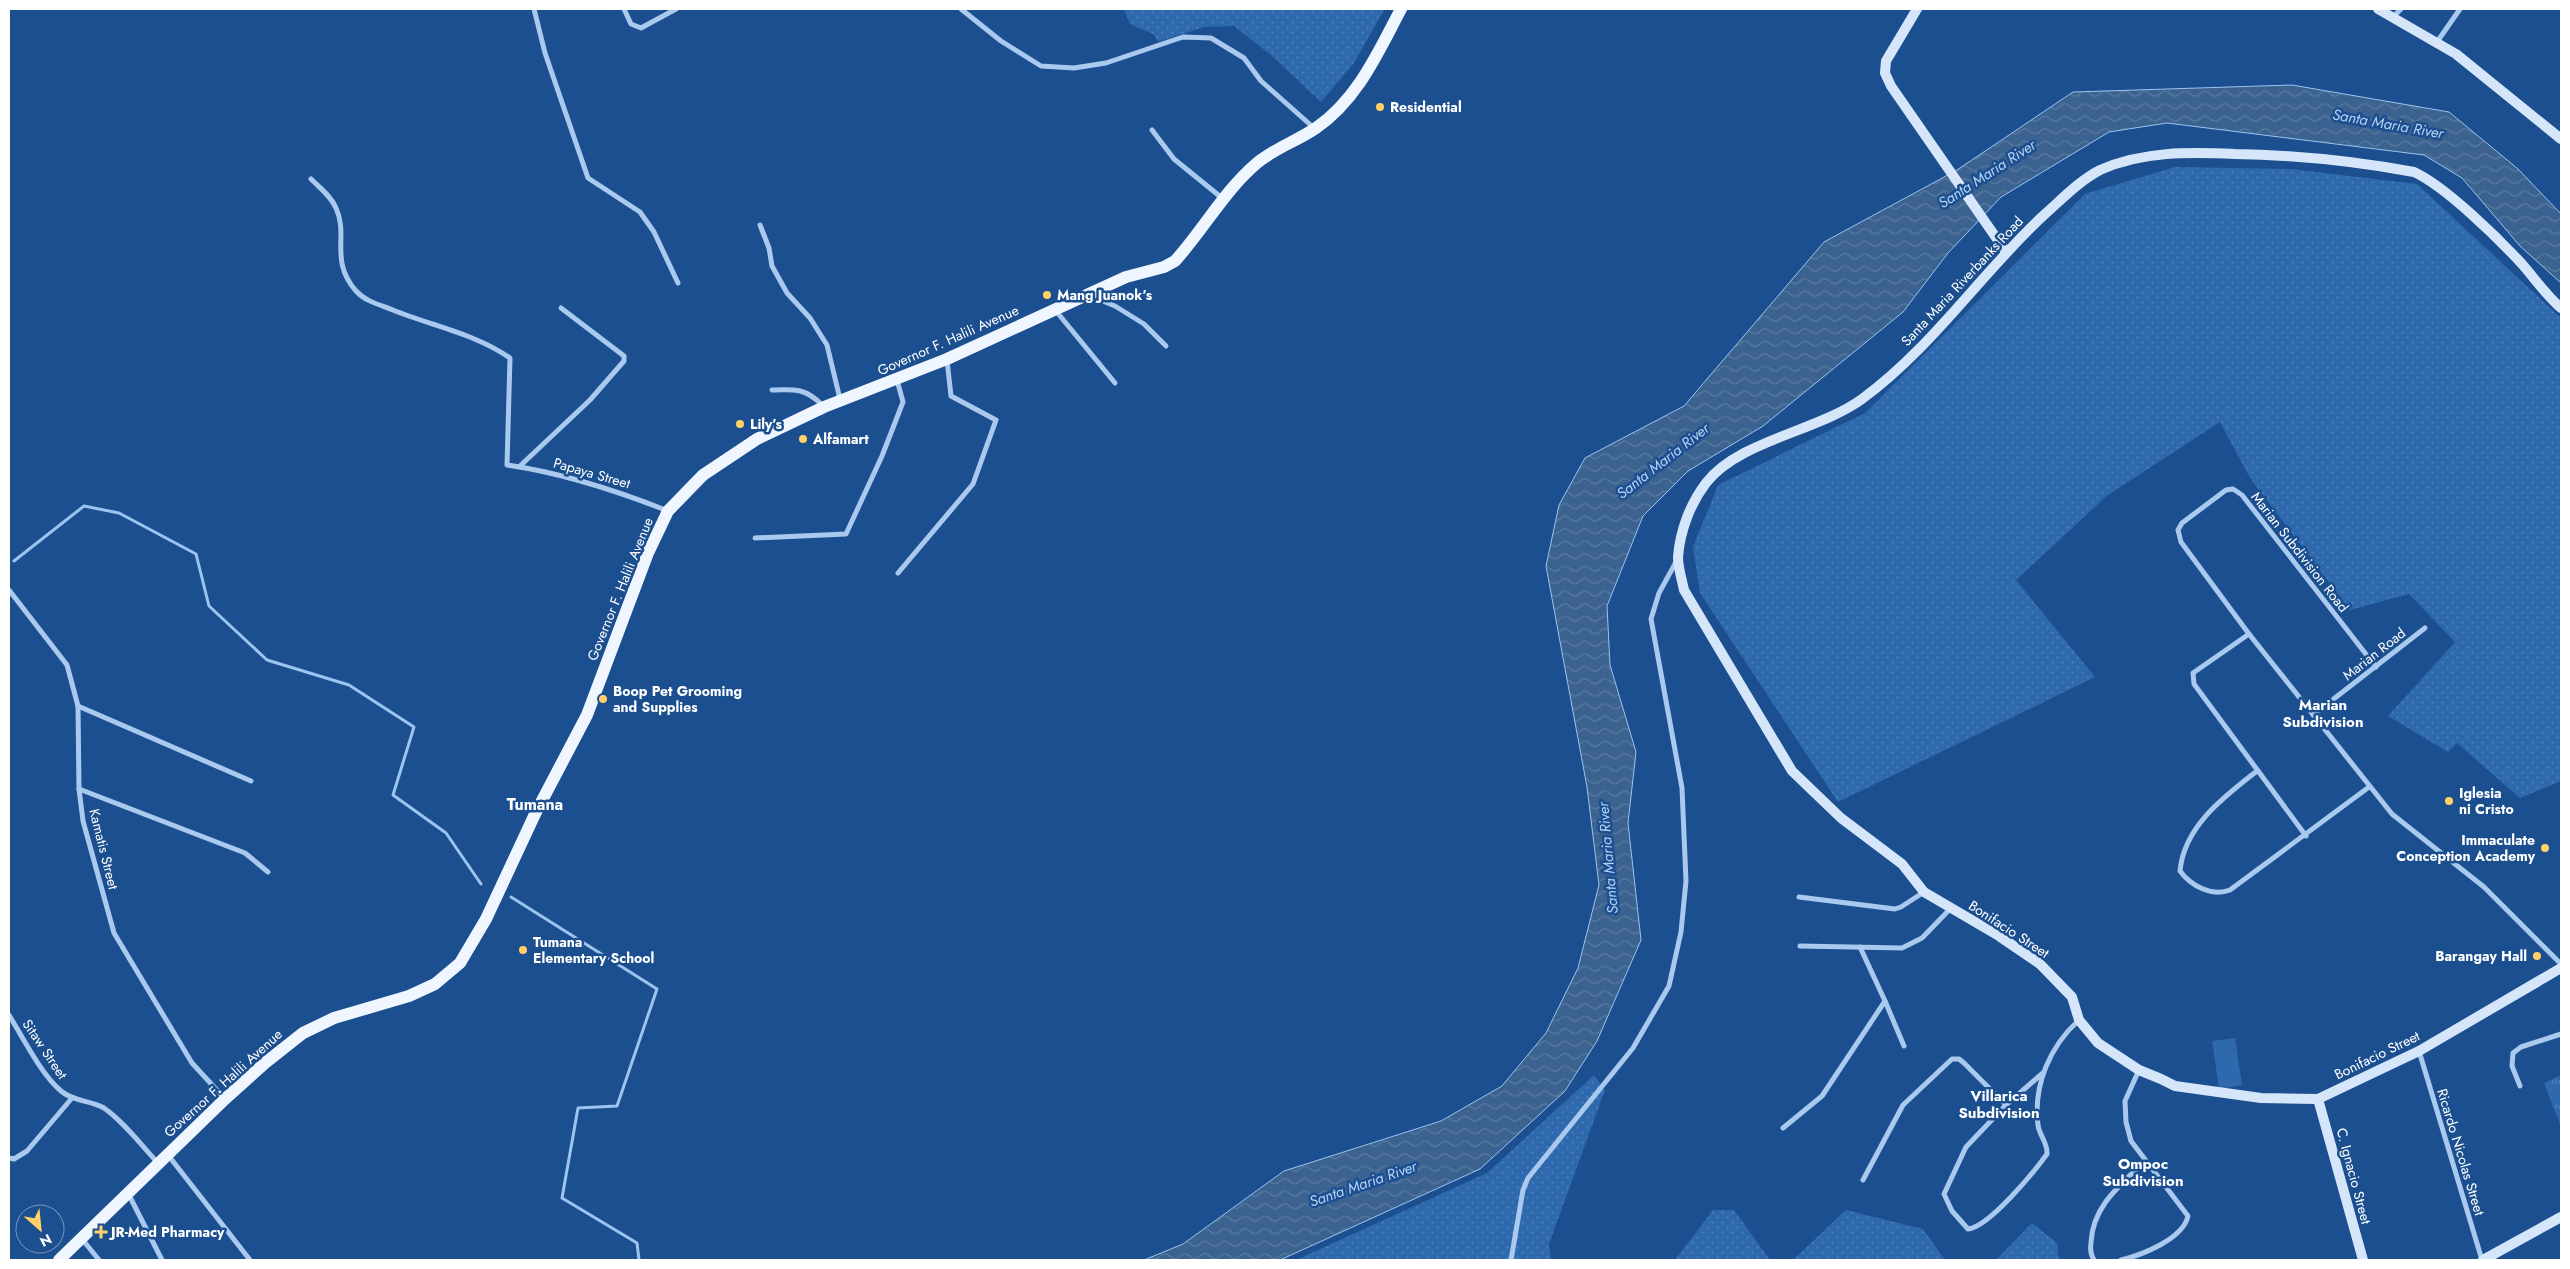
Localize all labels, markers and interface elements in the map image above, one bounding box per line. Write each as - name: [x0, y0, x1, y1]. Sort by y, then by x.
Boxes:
- place label: Residential: [1390, 97, 1462, 117]
- marker: Residential: [1374, 101, 1386, 113]
- water label: Santa Maria River: [2331, 103, 2446, 145]
- water label: Santa Maria River: [1934, 134, 2041, 214]
- street label: Santa Maria Riverbanks Road: [1896, 212, 2028, 350]
- place label: Mang Juanok’s: [1057, 285, 1153, 305]
- marker: Mang Juanok’s: [1041, 289, 1053, 301]
- street label: Governor F. Halili Avenue: [874, 300, 1022, 380]
- place label: Lily’s: [750, 414, 783, 434]
- water label: Santa Maria River: [1612, 417, 1715, 504]
- marker: Lily’s: [734, 418, 746, 430]
- place label: Alfamart: [812, 429, 869, 449]
- marker: Alfamart: [797, 433, 809, 445]
- street label: Papaya Street: [551, 452, 633, 494]
- street label: Marian Subdivision Road: [2247, 488, 2353, 616]
- street label: Governor F. Halili Avenue: [582, 514, 658, 664]
- street label: Marian Road: [2338, 623, 2410, 685]
- place label: Boop Pet Grooming and Supplies: [613, 681, 742, 717]
- marker: Boop Pet Grooming and Supplies: [597, 693, 609, 705]
- district label: Marian Subdivision: [2282, 694, 2364, 733]
- place label: Iglesia ni Cristo: [2459, 783, 2514, 819]
- district label: Tumana: [507, 793, 563, 816]
- marker: Iglesia ni Cristo: [2443, 795, 2455, 807]
- water label: Santa Maria River: [1592, 800, 1624, 915]
- street label: Kamatis Street: [84, 807, 124, 892]
- place label: Immaculate Conception Academy: [2396, 830, 2536, 866]
- marker: Immaculate Conception Academy: [2539, 842, 2551, 854]
- street label: Bonifacio Street: [1965, 895, 2054, 963]
- place label: Tumana Elementary School: [533, 932, 654, 968]
- marker: Tumana Elementary School: [517, 944, 529, 956]
- place label: Barangay Hall: [2435, 946, 2527, 966]
- marker: Barangay Hall: [2531, 950, 2543, 962]
- street label: Sitaw Street: [18, 1015, 73, 1083]
- street label: Governor F. Halili Avenue: [159, 1024, 287, 1142]
- street label: Bonifacio Street: [2331, 1025, 2424, 1084]
- district label: Villarica Subdivision: [1958, 1085, 2040, 1124]
- street label: Ricardo Nicolas Street: [2432, 1086, 2490, 1218]
- street label: C. Ignacio Street: [2332, 1126, 2377, 1227]
- district label: Ompoc Subdivision: [2102, 1153, 2184, 1192]
- water label: Santa Maria River: [1306, 1155, 1421, 1213]
- north arrow: [15, 1204, 65, 1254]
- place label: JR-Med Pharmacy: [108, 1222, 225, 1242]
- marker: JR-Med Pharmacy: [95, 1226, 107, 1238]
- text: N: [36, 1229, 55, 1252]

